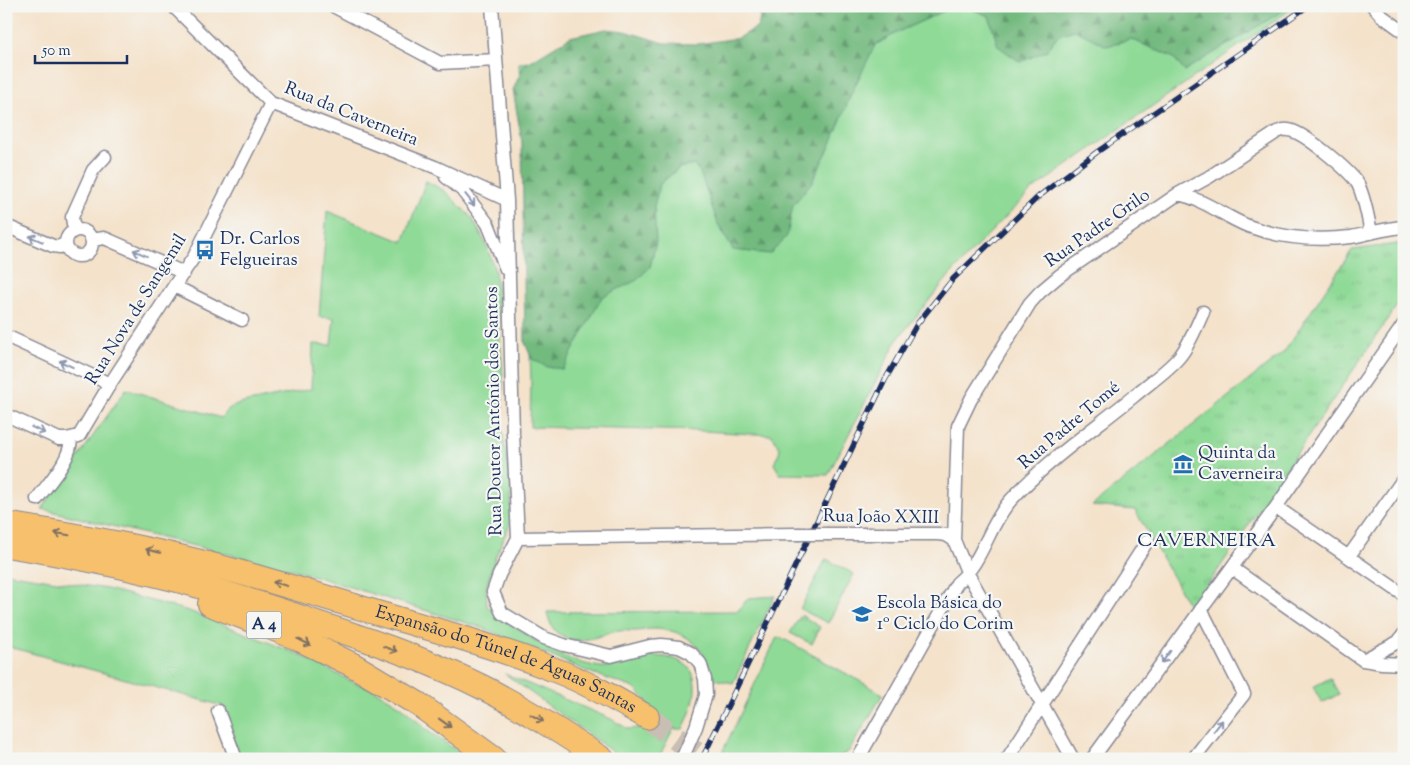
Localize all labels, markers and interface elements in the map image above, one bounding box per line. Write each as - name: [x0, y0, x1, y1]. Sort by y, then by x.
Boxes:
- scale bar: [35, 32, 128, 64]
- text: 50 m: [41, 41, 71, 62]
- street label: Rua da Caverneira: [280, 76, 422, 154]
- street label: Rua Padre Grilo: [1040, 183, 1156, 275]
- one-way arrow: [465, 193, 475, 207]
- place label: Dr. Carlos Felgueiras: [220, 227, 300, 274]
- street label: Rua Nova de Sangemil: [80, 229, 194, 391]
- one-way arrow: [29, 234, 44, 244]
- bus stop icon: Dr. Carlos Felgueiras: [194, 239, 216, 261]
- one-way arrow: [133, 248, 148, 258]
- street label: Rua Doutor António dos Santos: [480, 286, 510, 536]
- one-way arrow: [59, 359, 74, 368]
- street label: Rua Padre Tomé: [1013, 376, 1127, 476]
- one-way arrow: [30, 426, 45, 436]
- place label: Quinta da Caverneira: [1198, 441, 1283, 488]
- museum icon: Quinta da Caverneira: [1172, 453, 1194, 475]
- street label: Rua João XXIII: [823, 504, 940, 532]
- one-way arrow: [54, 528, 70, 538]
- district label: CAVERNEIRA: [1137, 528, 1277, 555]
- one-way arrow: [145, 546, 161, 555]
- one-way arrow: [272, 579, 288, 588]
- place label: Escola Básica do 1º Ciclo do Corim: [877, 591, 1014, 638]
- street label: Expansão do Túnel de Águas Santas: [372, 600, 641, 721]
- school or university icon: Escola Básica do 1º Ciclo do Corim: [851, 603, 873, 625]
- road number: A 4: [246, 612, 282, 638]
- one-way arrow: [297, 637, 312, 647]
- one-way arrow: [382, 645, 398, 654]
- one-way arrow: [1161, 650, 1171, 664]
- one-way arrow: [530, 713, 544, 723]
- one-way arrow: [438, 718, 452, 728]
- one-way arrow: [1213, 720, 1224, 733]

